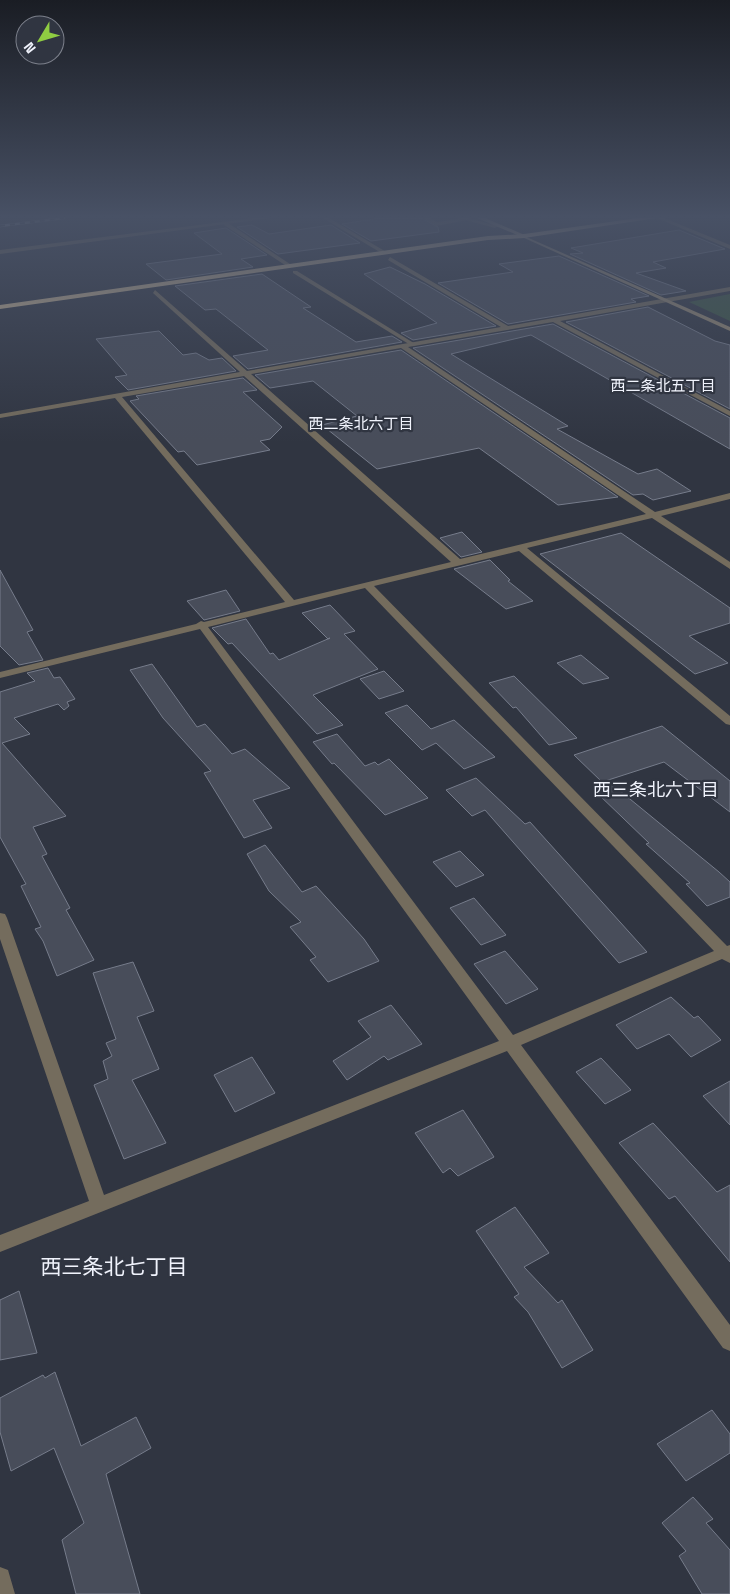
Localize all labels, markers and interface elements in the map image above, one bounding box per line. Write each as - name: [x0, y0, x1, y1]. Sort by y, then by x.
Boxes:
- north arrow: [15, 15, 65, 65]
- text: N: [20, 39, 40, 57]
- district label: 西二条北五丁目: [610, 376, 716, 395]
- district label: 西二条北六丁目: [308, 414, 414, 433]
- district label: 西三条北六丁目: [593, 778, 719, 801]
- district label: 西三条北七丁目: [41, 1253, 188, 1280]

